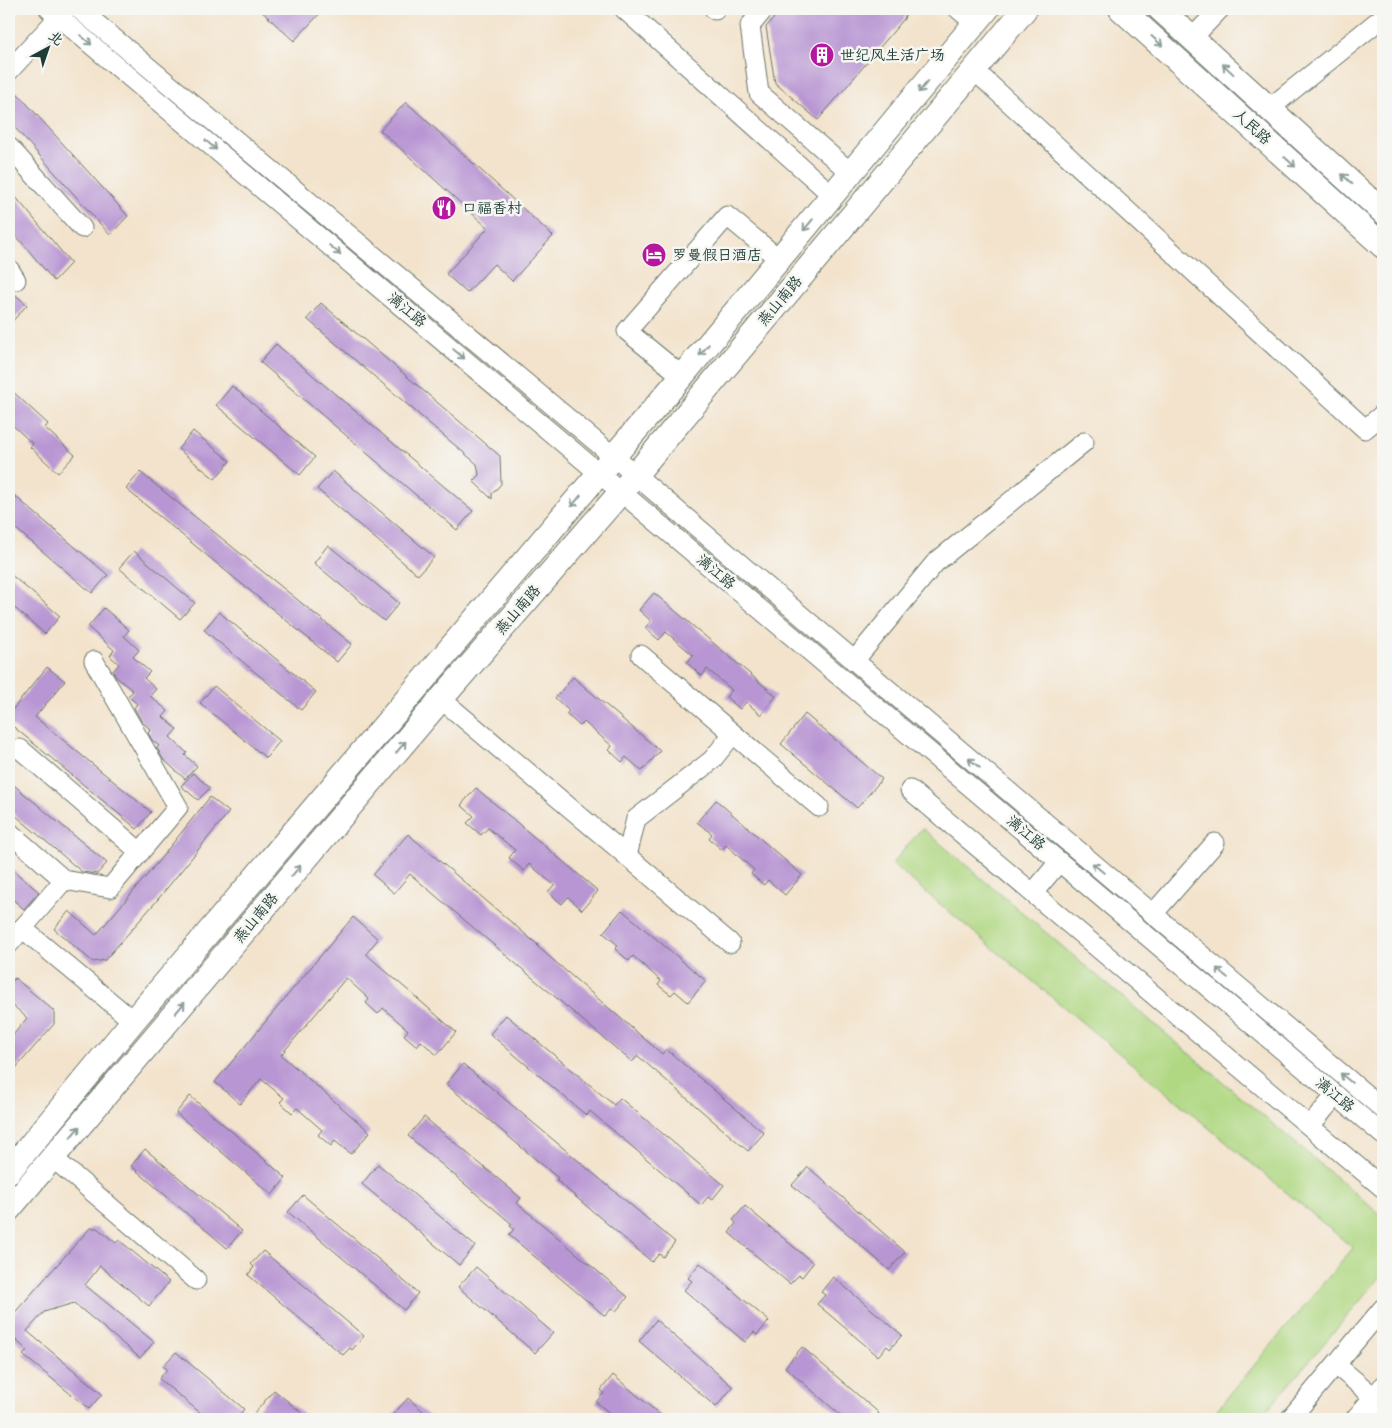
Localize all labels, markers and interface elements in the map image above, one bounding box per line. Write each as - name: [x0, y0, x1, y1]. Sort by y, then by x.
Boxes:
- north arrow: [22, 22, 72, 72]
- text: 北: [45, 27, 67, 49]
- one-way arrow: [80, 35, 93, 46]
- one-way arrow: [1150, 36, 1163, 47]
- building icon: 世纪风生活广场: [809, 42, 835, 68]
- place label: 世纪风生活广场: [840, 46, 945, 65]
- one-way arrow: [1221, 63, 1234, 75]
- one-way arrow: [917, 80, 928, 93]
- street label: 人民路: [1229, 105, 1275, 149]
- one-way arrow: [204, 139, 217, 150]
- one-way arrow: [1284, 156, 1297, 168]
- one-way arrow: [1341, 173, 1354, 185]
- restaurant icon: 口福香村: [431, 195, 457, 221]
- place label: 口福香村: [462, 199, 522, 218]
- one-way arrow: [802, 218, 813, 231]
- hotel icon: 罗曼假日酒店: [641, 242, 667, 268]
- one-way arrow: [328, 244, 341, 255]
- place label: 罗曼假日酒店: [672, 246, 762, 265]
- street label: 燕山南路: [753, 272, 807, 330]
- street label: 漓江路: [384, 288, 430, 332]
- one-way arrow: [698, 343, 709, 356]
- one-way arrow: [453, 349, 466, 360]
- one-way arrow: [570, 494, 582, 507]
- street label: 漓江路: [693, 550, 739, 594]
- street label: 燕山南路: [491, 581, 545, 639]
- one-way arrow: [395, 740, 406, 753]
- one-way arrow: [968, 757, 981, 768]
- street label: 漓江路: [1003, 811, 1049, 855]
- one-way arrow: [1092, 862, 1105, 873]
- one-way arrow: [290, 864, 301, 877]
- street label: 燕山南路: [229, 889, 283, 947]
- one-way arrow: [1216, 967, 1229, 978]
- one-way arrow: [174, 1002, 185, 1015]
- one-way arrow: [1340, 1072, 1353, 1083]
- street label: 漓江路: [1312, 1073, 1358, 1117]
- one-way arrow: [69, 1126, 80, 1139]

